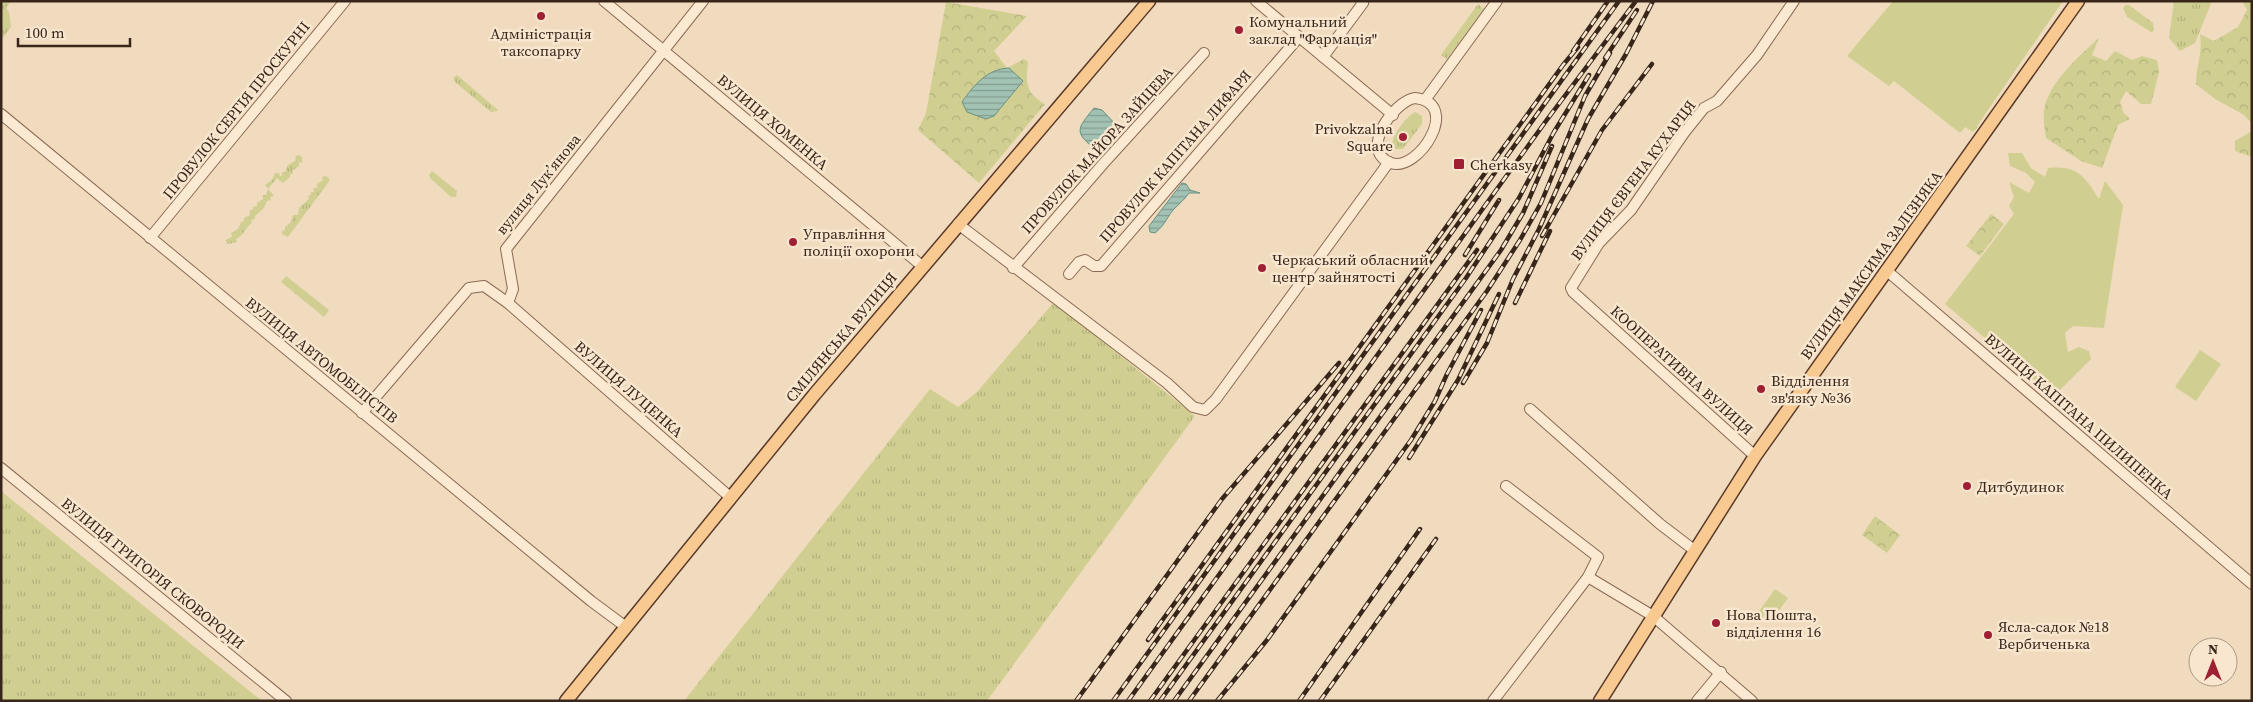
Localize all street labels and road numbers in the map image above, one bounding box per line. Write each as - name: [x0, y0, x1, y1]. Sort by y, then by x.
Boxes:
- street label: ПРОВУЛОК СЕРГІЯ ПРОСКУРНІ: [158, 17, 314, 203]
- street label: ПРОВУЛОК МАЙОРА ЗАЙЦЕВА: [1016, 62, 1178, 238]
- street label: ПРОВУЛОК КАПІТАНА ЛИФАРЯ: [1094, 65, 1256, 247]
- street label: ВУЛИЦЯ ХОМЕНКА: [713, 69, 833, 175]
- street label: ВУЛИЦЯ ЄВГЕНА КУХАРЦЯ: [1566, 95, 1700, 264]
- street label: вулиця Лукʼянова: [491, 129, 585, 239]
- street label: ВУЛИЦЯ МАКСИМА ЗАЛІЗНЯКА: [1795, 166, 1947, 364]
- street label: СМІЛЯНСЬКА ВУЛИЦЯ: [780, 267, 902, 406]
- street label: ВУЛИЦЯ АВТОМОБІЛІСТІВ: [241, 292, 403, 428]
- street label: КООПЕРАТИВНА ВУЛИЦЯ: [1606, 300, 1758, 440]
- street label: ВУЛИЦЯ КАПІТАНА ПИЛИПЕНКА: [1980, 328, 2178, 504]
- street label: ВУЛИЦЯ ЛУЦЕНКА: [570, 336, 688, 442]
- street label: ВУЛИЦЯ ГРИГОРІЯ СКОВОРОДИ: [57, 492, 249, 654]

